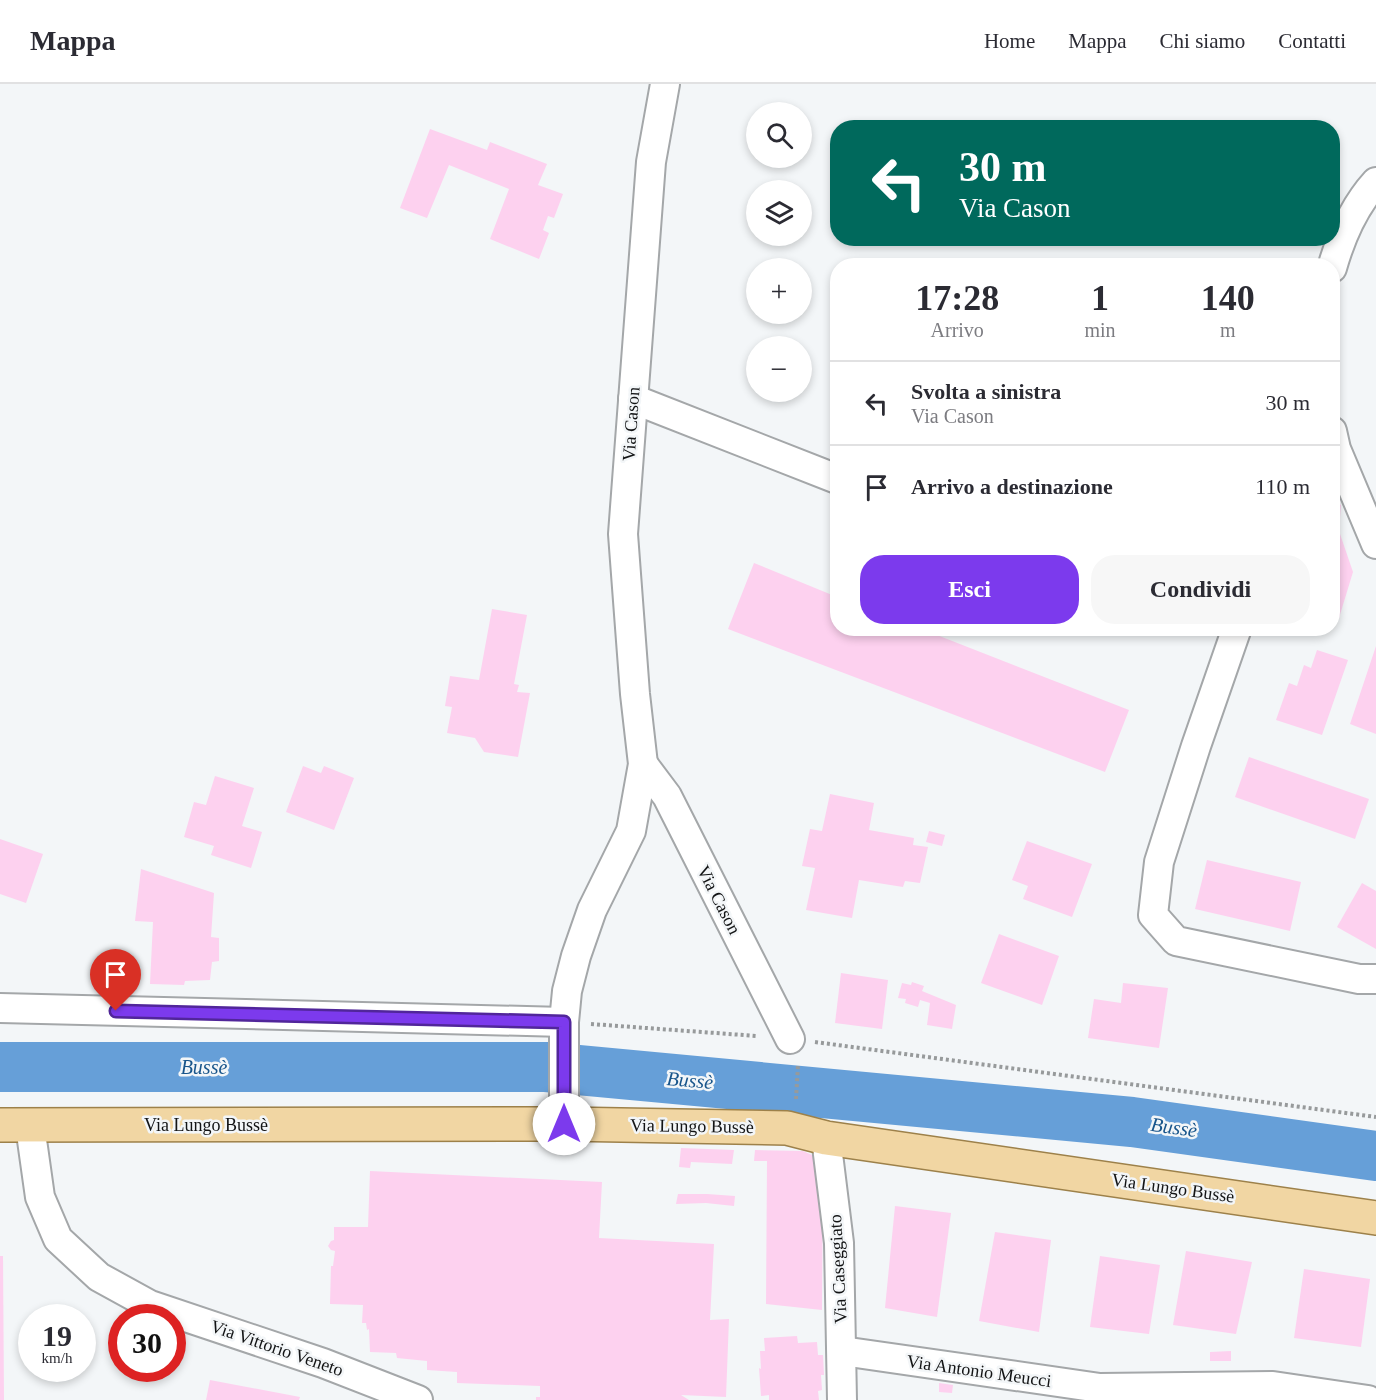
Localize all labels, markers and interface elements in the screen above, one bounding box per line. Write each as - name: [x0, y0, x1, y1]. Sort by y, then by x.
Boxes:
- text: Mappa: [30, 25, 116, 56]
- text: Home: [984, 29, 1035, 53]
- text: Mappa: [1068, 29, 1127, 53]
- text: Chi siamo: [1160, 29, 1245, 53]
- text: Contatti: [1278, 29, 1346, 53]
- map controls: [746, 102, 812, 402]
- button: search: [746, 102, 812, 168]
- icon: left: [860, 144, 938, 222]
- text: 30 m: [959, 144, 1047, 190]
- button: layers: [746, 180, 812, 246]
- text: Via Cason: [959, 193, 1071, 223]
- button: +: [746, 258, 812, 324]
- text: 17:28: [915, 278, 999, 318]
- text: 1: [1091, 278, 1109, 318]
- text: 140: [1201, 278, 1255, 318]
- text: Arrivo: [931, 319, 984, 341]
- text: min: [1084, 319, 1116, 341]
- text: m: [1220, 319, 1236, 341]
- button: −: [746, 336, 812, 402]
- text: Svolta a sinistra: [911, 379, 1061, 404]
- street label: Via Cason: [618, 386, 644, 462]
- icon: left: [860, 387, 893, 420]
- text: 30 m: [1265, 390, 1310, 415]
- text: Via Cason: [911, 405, 994, 427]
- icon: arrive: [860, 471, 893, 504]
- text: Arrivo a destinazione: [911, 474, 1113, 499]
- text: 110 m: [1255, 474, 1310, 499]
- button: Esci: [860, 555, 1079, 624]
- button: Condividi: [1091, 555, 1310, 624]
- street label: Via Cason: [693, 862, 745, 938]
- pin: [90, 949, 141, 1011]
- icon: arrive: [99, 958, 132, 991]
- water label: Bussè: [181, 1056, 227, 1078]
- water label: Bussè: [666, 1067, 714, 1093]
- position arrow: [532, 1092, 596, 1156]
- water label: Bussè: [1149, 1113, 1199, 1141]
- street label: Via Lungo Bussè: [144, 1115, 268, 1135]
- street label: Via Lungo Bussè: [630, 1115, 754, 1137]
- street label: Via Lungo Bussè: [1110, 1169, 1236, 1207]
- street label: Via Caseggiato: [825, 1214, 851, 1324]
- speed limit sign: 30: [108, 1304, 186, 1382]
- street label: Via Vittorio Veneto: [208, 1316, 346, 1380]
- text: 19: [42, 1319, 72, 1352]
- text: km/h: [42, 1350, 72, 1366]
- street label: Via Antonio Meucci: [905, 1351, 1053, 1391]

